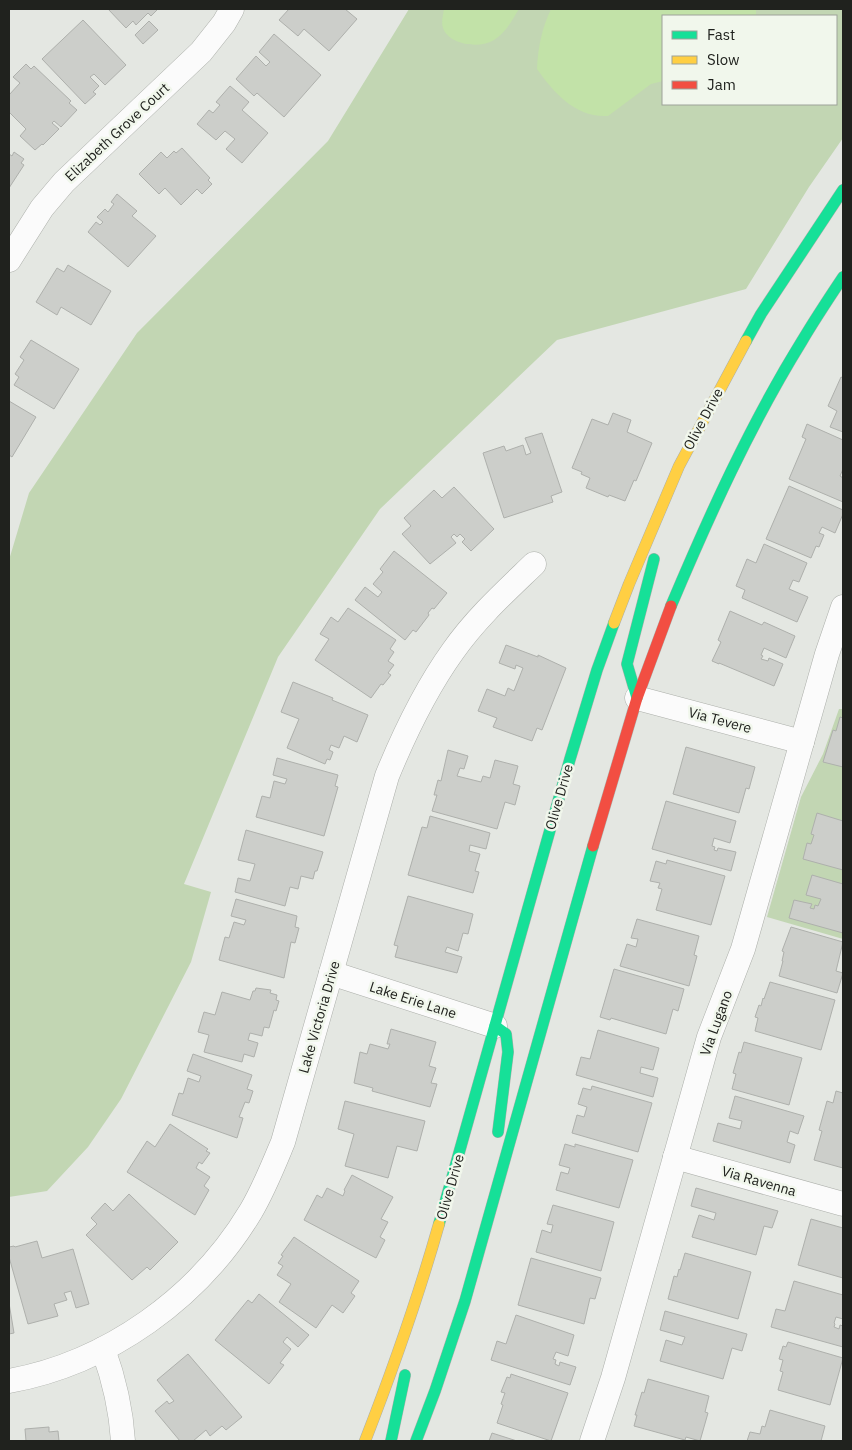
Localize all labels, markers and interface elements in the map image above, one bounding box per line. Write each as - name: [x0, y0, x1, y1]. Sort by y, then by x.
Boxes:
- legend: [662, 15, 837, 105]
- text: Fast: [707, 25, 735, 44]
- text: Slow: [707, 50, 740, 69]
- text: Jam: [707, 75, 736, 94]
- street label: Elizabeth Grove Court: [61, 79, 173, 185]
- street label: Olive Drive: [679, 385, 727, 453]
- street label: Via Tevere: [686, 703, 754, 737]
- street label: Olive Drive: [541, 762, 577, 832]
- street label: Lake Victoria Drive: [294, 958, 344, 1075]
- street label: Lake Erie Lane: [367, 977, 459, 1023]
- street label: Via Lugano: [696, 988, 736, 1058]
- street label: Olive Drive: [432, 1152, 468, 1222]
- street label: Via Ravenna: [720, 1162, 799, 1200]

